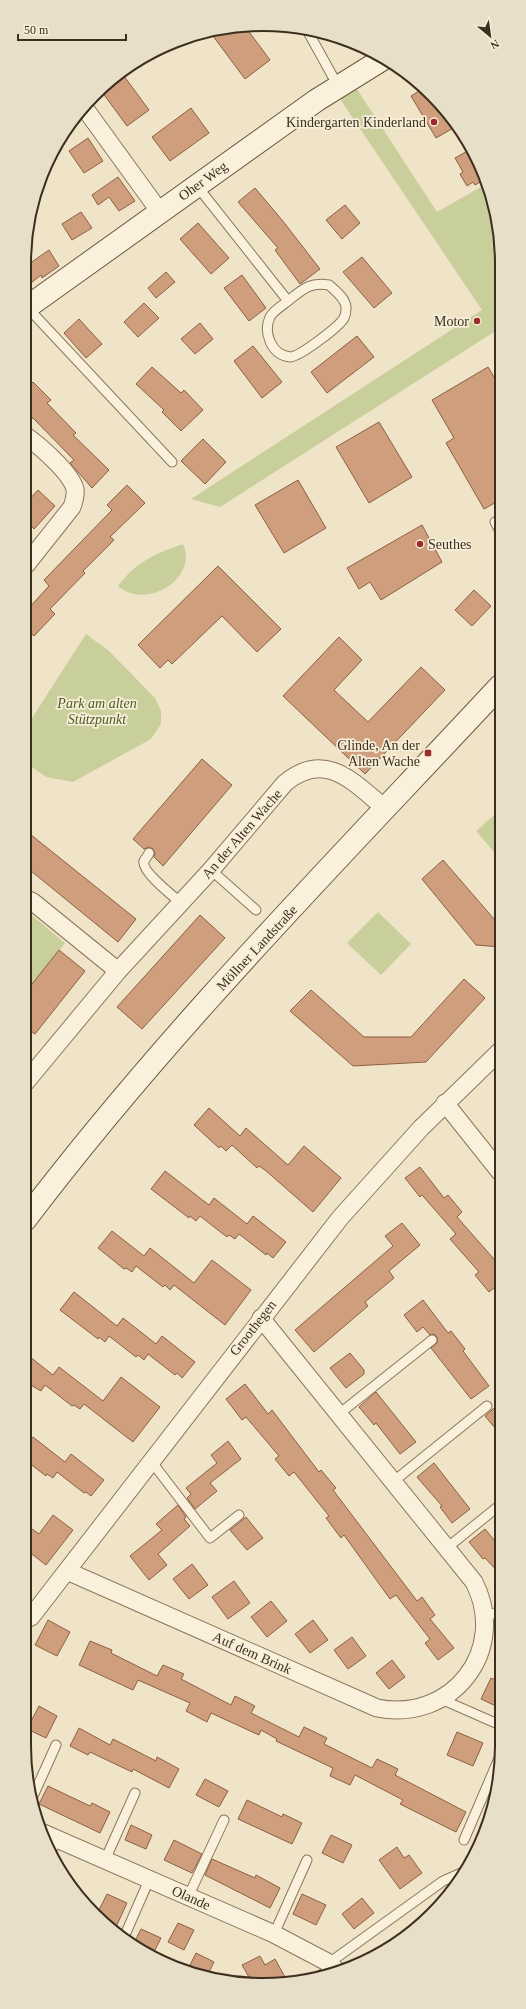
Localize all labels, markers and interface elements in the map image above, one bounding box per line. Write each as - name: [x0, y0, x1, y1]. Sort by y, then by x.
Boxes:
- scale bar: [18, 16, 126, 42]
- north arrow: [470, 16, 510, 56]
- text: 50 m: [24, 23, 49, 37]
- text: N: [488, 38, 501, 52]
- place label: Kindergarten Kinderland: [286, 115, 426, 130]
- marker: Kindergarten Kinderland: [429, 117, 439, 127]
- street label: Oher Weg: [176, 158, 230, 204]
- place label: Motor: [434, 314, 469, 329]
- marker: Motor: [472, 316, 482, 326]
- place label: Seuthes: [428, 537, 472, 552]
- marker: Seuthes: [415, 539, 425, 549]
- park label: Park am alten Stützpunkt: [56, 696, 137, 727]
- place label: Glinde, An der Alten Wache: [337, 738, 420, 769]
- marker: Glinde, An der Alten Wache: [423, 748, 433, 758]
- street label: An der Alten Wache: [199, 786, 285, 882]
- street label: Möllner Landstraße: [214, 902, 300, 994]
- street label: Groothegen: [227, 1297, 279, 1359]
- street label: Auf dem Brink: [210, 1629, 294, 1677]
- street label: Olande: [169, 1883, 213, 1913]

